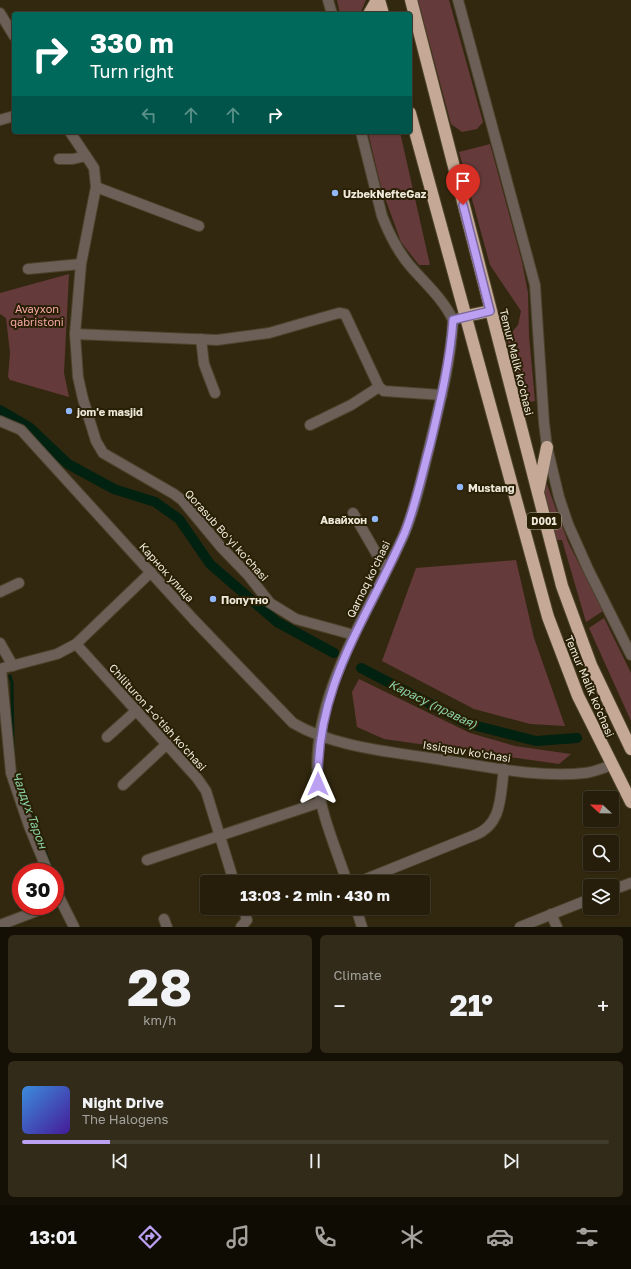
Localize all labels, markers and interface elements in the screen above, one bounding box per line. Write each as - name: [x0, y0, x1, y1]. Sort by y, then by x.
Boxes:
- text: 330 m: [90, 26, 174, 59]
- icon: right: [24, 28, 76, 80]
- text: Turn right: [90, 60, 174, 82]
- icon: left: [138, 104, 160, 126]
- icon: ahead: [180, 104, 202, 126]
- icon: ahead: [222, 104, 244, 126]
- icon: right: [264, 104, 286, 126]
- pin: [446, 164, 480, 205]
- icon: arrive: [452, 170, 474, 192]
- place label: UzbekNefteGaz: [343, 187, 427, 200]
- marker: UzbekNefteGaz: [330, 188, 340, 198]
- park label: Avayxon qabristoni: [10, 302, 64, 328]
- street label: Temur Malik ko'chasi: [497, 307, 537, 417]
- place label: jom'e masjid: [76, 405, 143, 418]
- marker: jom'e masjid: [64, 406, 74, 416]
- place label: Mustang: [468, 481, 515, 494]
- marker: Mustang: [455, 482, 465, 492]
- street label: Qorasub Bo'yi ko'chasi: [183, 487, 271, 583]
- place label: Авайхон: [320, 513, 367, 526]
- road number: D001: [527, 513, 561, 529]
- marker: Авайхон: [370, 514, 380, 524]
- street label: Qarnoq koʻchasi: [344, 538, 392, 620]
- street label: Карнок улица: [137, 540, 197, 604]
- place label: Попутно: [221, 593, 269, 606]
- marker: Попутно: [208, 594, 218, 604]
- street label: Temur Malik ko'chasi: [563, 633, 617, 739]
- street label: Chilituron 1-o'tish ko'chasi: [107, 661, 209, 773]
- water label: Карасу (правая): [387, 676, 480, 732]
- street label: Issiqsuv koʻchasi: [422, 738, 512, 764]
- position arrow: [297, 763, 339, 805]
- water label: Чалдух Тарон: [9, 770, 51, 851]
- north arrow: [583, 791, 619, 827]
- map controls: [583, 791, 619, 915]
- button: search: [583, 835, 619, 871]
- speed limit sign: 30: [12, 863, 64, 915]
- button: layers: [583, 879, 619, 915]
- text: 13:03 · 2 min · 430 m: [240, 886, 390, 904]
- text: 28: [127, 955, 192, 1017]
- text: Climate: [334, 967, 381, 983]
- text: 21°: [450, 987, 493, 1023]
- text: −: [334, 992, 346, 1019]
- text: +: [597, 992, 609, 1019]
- text: km/h: [143, 1012, 176, 1028]
- text: Night Drive: [82, 1093, 164, 1111]
- text: The Halogens: [82, 1111, 168, 1127]
- icon: previous: [109, 1150, 131, 1172]
- icon: pause: [304, 1150, 326, 1172]
- icon: next: [500, 1150, 522, 1172]
- icon: directions: [136, 1223, 164, 1251]
- icon: music: [224, 1223, 252, 1251]
- icon: phone: [311, 1223, 339, 1251]
- icon: climate: [398, 1223, 426, 1251]
- icon: car: [486, 1223, 514, 1251]
- icon: filters: [573, 1223, 601, 1251]
- text: 13:01: [30, 1226, 77, 1248]

